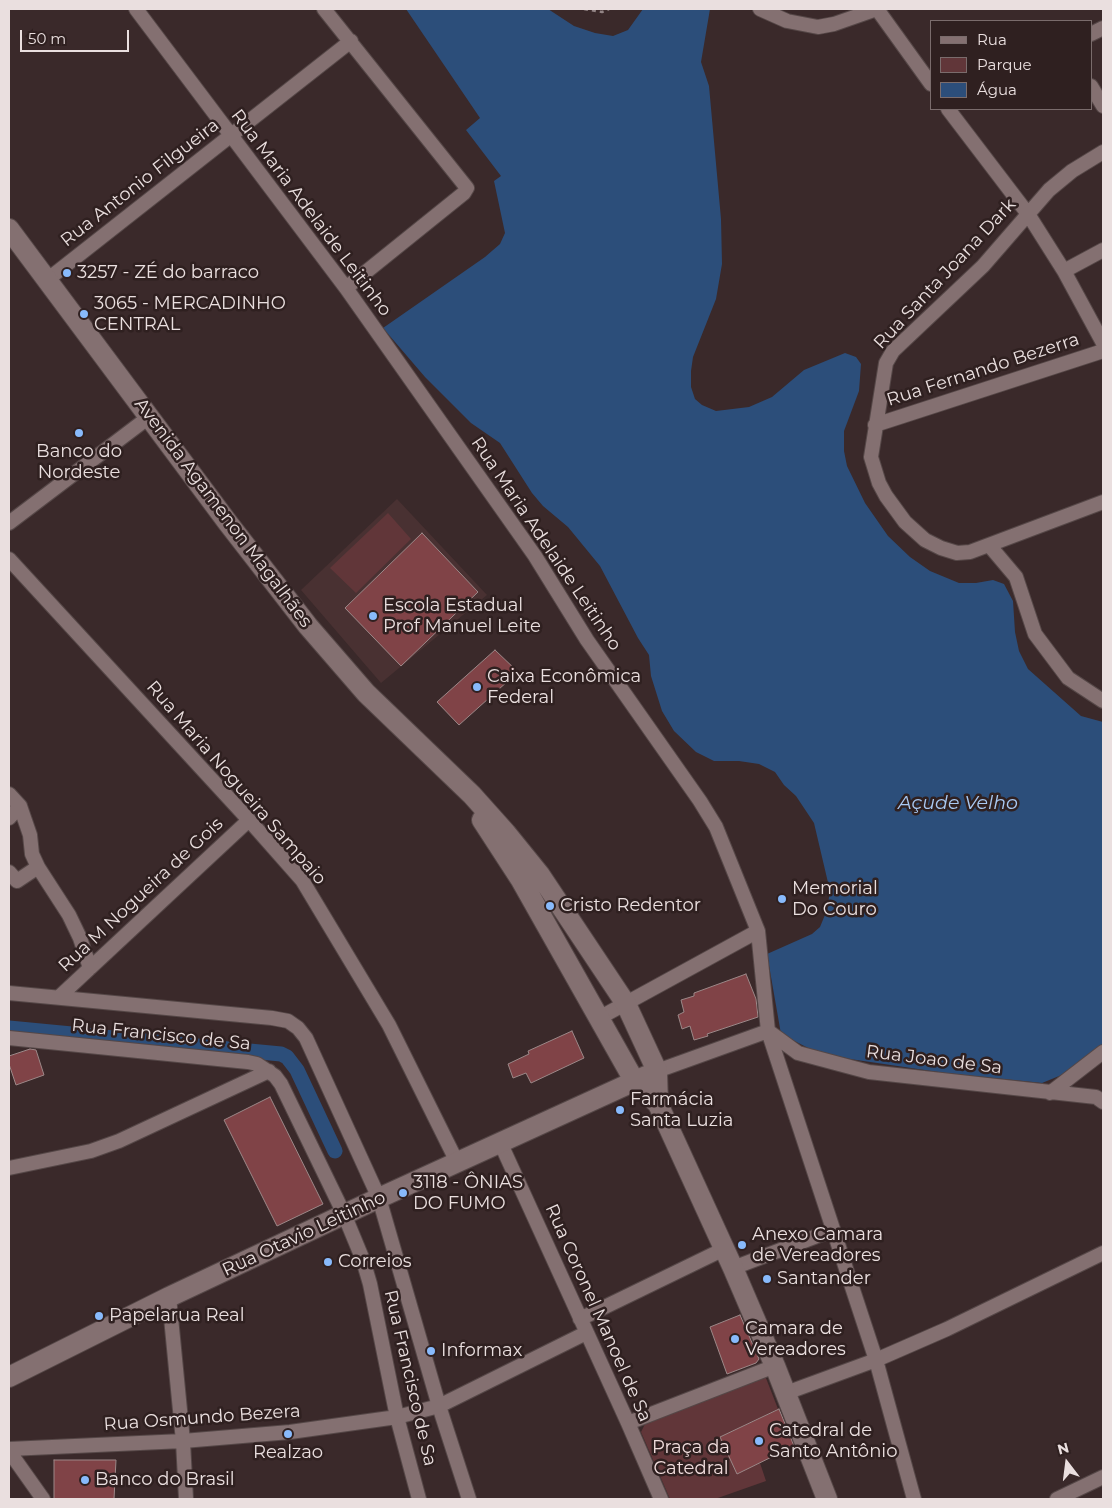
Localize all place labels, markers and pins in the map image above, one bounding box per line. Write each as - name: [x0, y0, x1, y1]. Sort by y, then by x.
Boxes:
- place label: 3257 - ZÉ do barraco: [77, 262, 259, 284]
- marker: 3257 - ZÉ do barraco: [61, 267, 73, 279]
- place label: 3065 - MERCADINHO CENTRAL: [94, 293, 286, 336]
- marker: 3065 - MERCADINHO CENTRAL: [78, 308, 90, 320]
- marker: Banco do Nordeste: [73, 427, 85, 439]
- place label: Banco do Nordeste: [36, 441, 122, 484]
- place label: Escola Estadual Prof Manuel Leite: [383, 595, 541, 638]
- marker: Escola Estadual Prof Manuel Leite: [367, 610, 379, 622]
- place label: Caixa Econômica Federal: [487, 666, 641, 709]
- marker: Caixa Econômica Federal: [471, 681, 483, 693]
- place label: Memorial Do Couro: [792, 878, 878, 921]
- marker: Memorial Do Couro: [776, 893, 788, 905]
- place label: Cristo Redentor: [560, 895, 701, 917]
- marker: Cristo Redentor: [544, 900, 556, 912]
- place label: Farmácia Santa Luzia: [630, 1089, 733, 1132]
- marker: Farmácia Santa Luzia: [614, 1104, 626, 1116]
- place label: 3118 - ÔNIAS DO FUMO: [413, 1172, 523, 1214]
- marker: 3118 - ÔNIAS DO FUMO: [397, 1187, 409, 1199]
- place label: Anexo Camara de Vereadores: [752, 1224, 883, 1266]
- marker: Anexo Camara de Vereadores: [736, 1239, 748, 1251]
- place label: Correios: [338, 1251, 411, 1273]
- marker: Correios: [322, 1256, 334, 1268]
- place label: Santander: [777, 1268, 871, 1290]
- marker: Santander: [761, 1273, 773, 1285]
- place label: Papelarua Real: [109, 1305, 245, 1327]
- marker: Papelarua Real: [93, 1310, 105, 1322]
- place label: Camara de Vereadores: [745, 1318, 846, 1360]
- marker: Camara de Vereadores: [729, 1333, 741, 1345]
- place label: Informax: [441, 1340, 522, 1362]
- marker: Informax: [425, 1345, 437, 1357]
- place label: Catedral de Santo Antônio: [769, 1420, 897, 1462]
- marker: Realzao: [282, 1428, 294, 1440]
- marker: Catedral de Santo Antônio: [753, 1435, 765, 1447]
- place label: Realzao: [253, 1442, 323, 1464]
- place label: Banco do Brasil: [95, 1469, 235, 1491]
- marker: Banco do Brasil: [79, 1474, 91, 1486]

